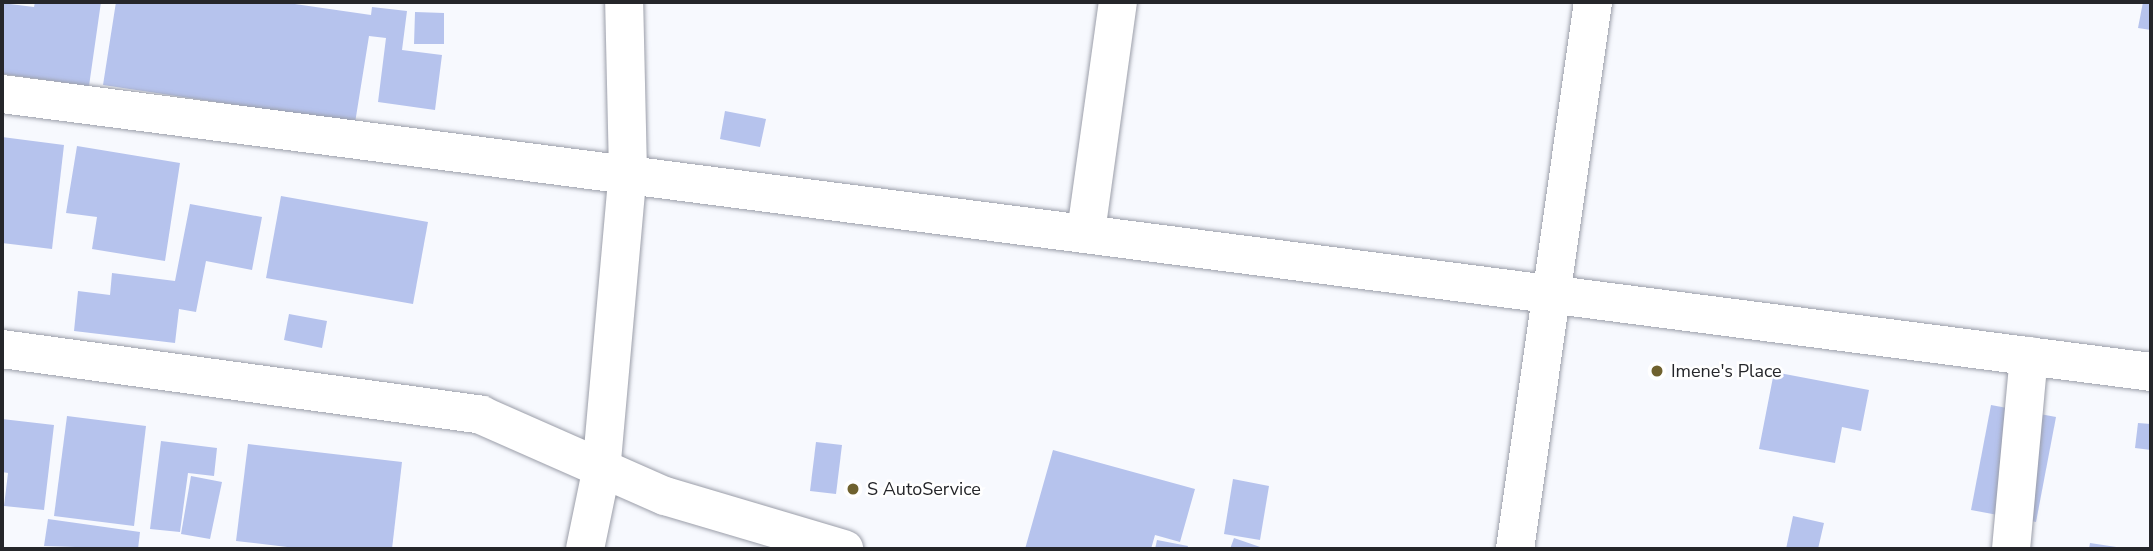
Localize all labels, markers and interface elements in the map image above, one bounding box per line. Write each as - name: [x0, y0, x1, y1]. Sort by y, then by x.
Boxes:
- place label: Imene's Place: [1671, 360, 1782, 382]
- marker: Imene's Place: [1649, 363, 1665, 379]
- place label: S AutoService: [867, 478, 981, 500]
- marker: S AutoService: [845, 481, 861, 497]

